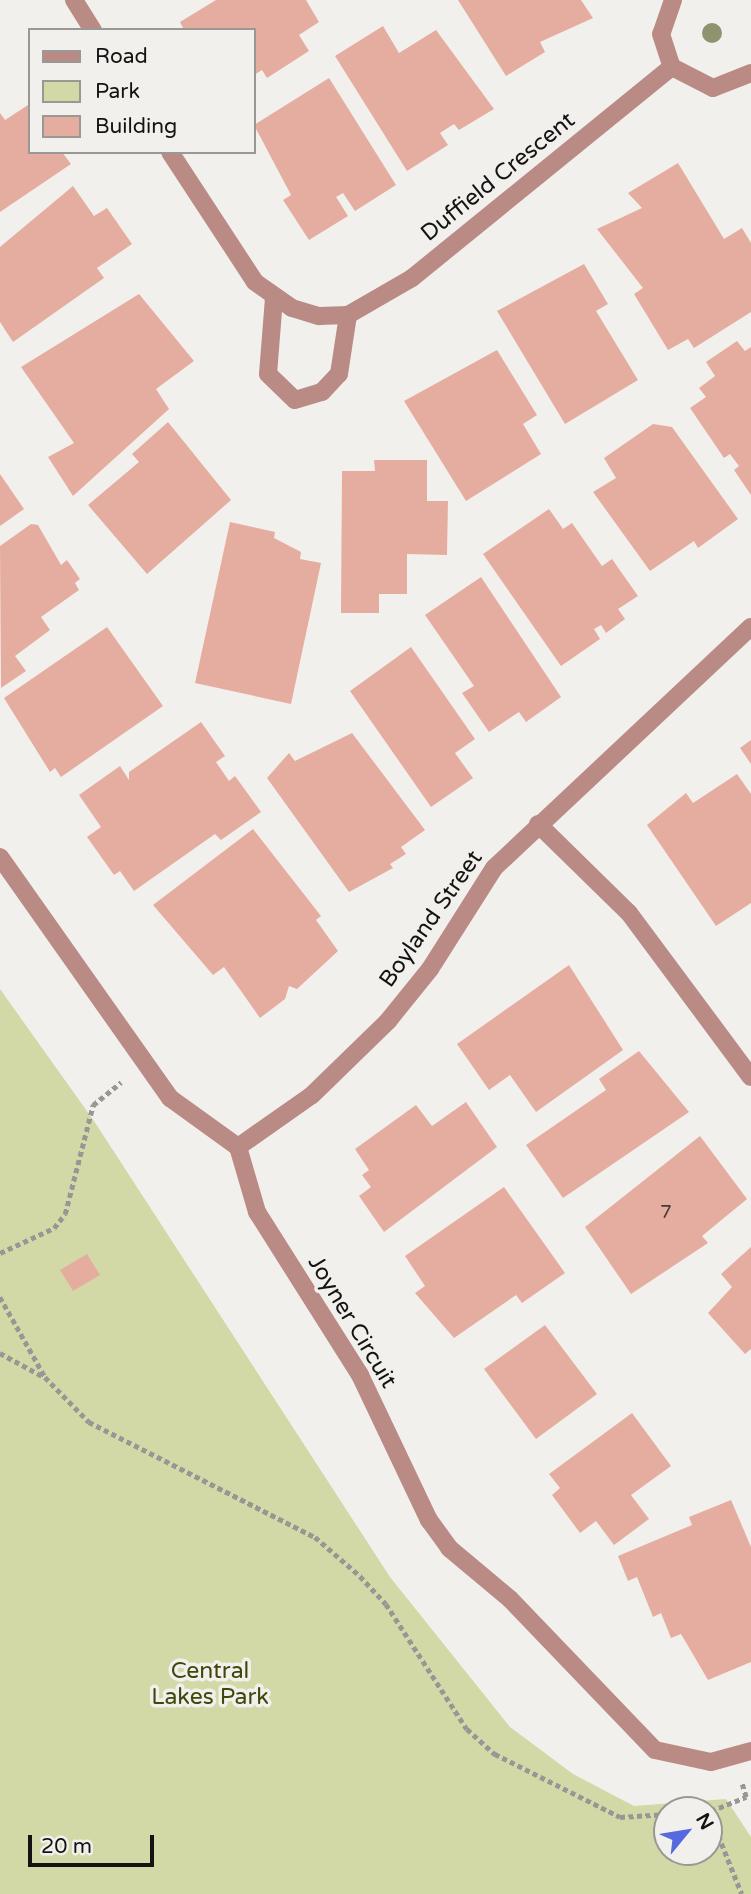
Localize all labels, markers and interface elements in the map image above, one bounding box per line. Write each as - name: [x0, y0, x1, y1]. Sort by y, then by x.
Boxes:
- legend: [28, 28, 256, 154]
- text: Road: [95, 44, 148, 69]
- text: Park: [95, 79, 140, 104]
- street label: Duffield Crescent: [415, 106, 581, 248]
- text: Building: [95, 114, 177, 139]
- street label: Boyland Street: [374, 845, 488, 993]
- house number: 7: [660, 1202, 672, 1224]
- street label: Joyner Circuit: [302, 1251, 402, 1393]
- park label: Central Lakes Park: [151, 1657, 269, 1711]
- north arrow: [653, 1796, 723, 1866]
- text: N: [691, 1809, 718, 1834]
- scale bar: [32, 1820, 158, 1864]
- text: 20 m: [41, 1834, 92, 1859]

